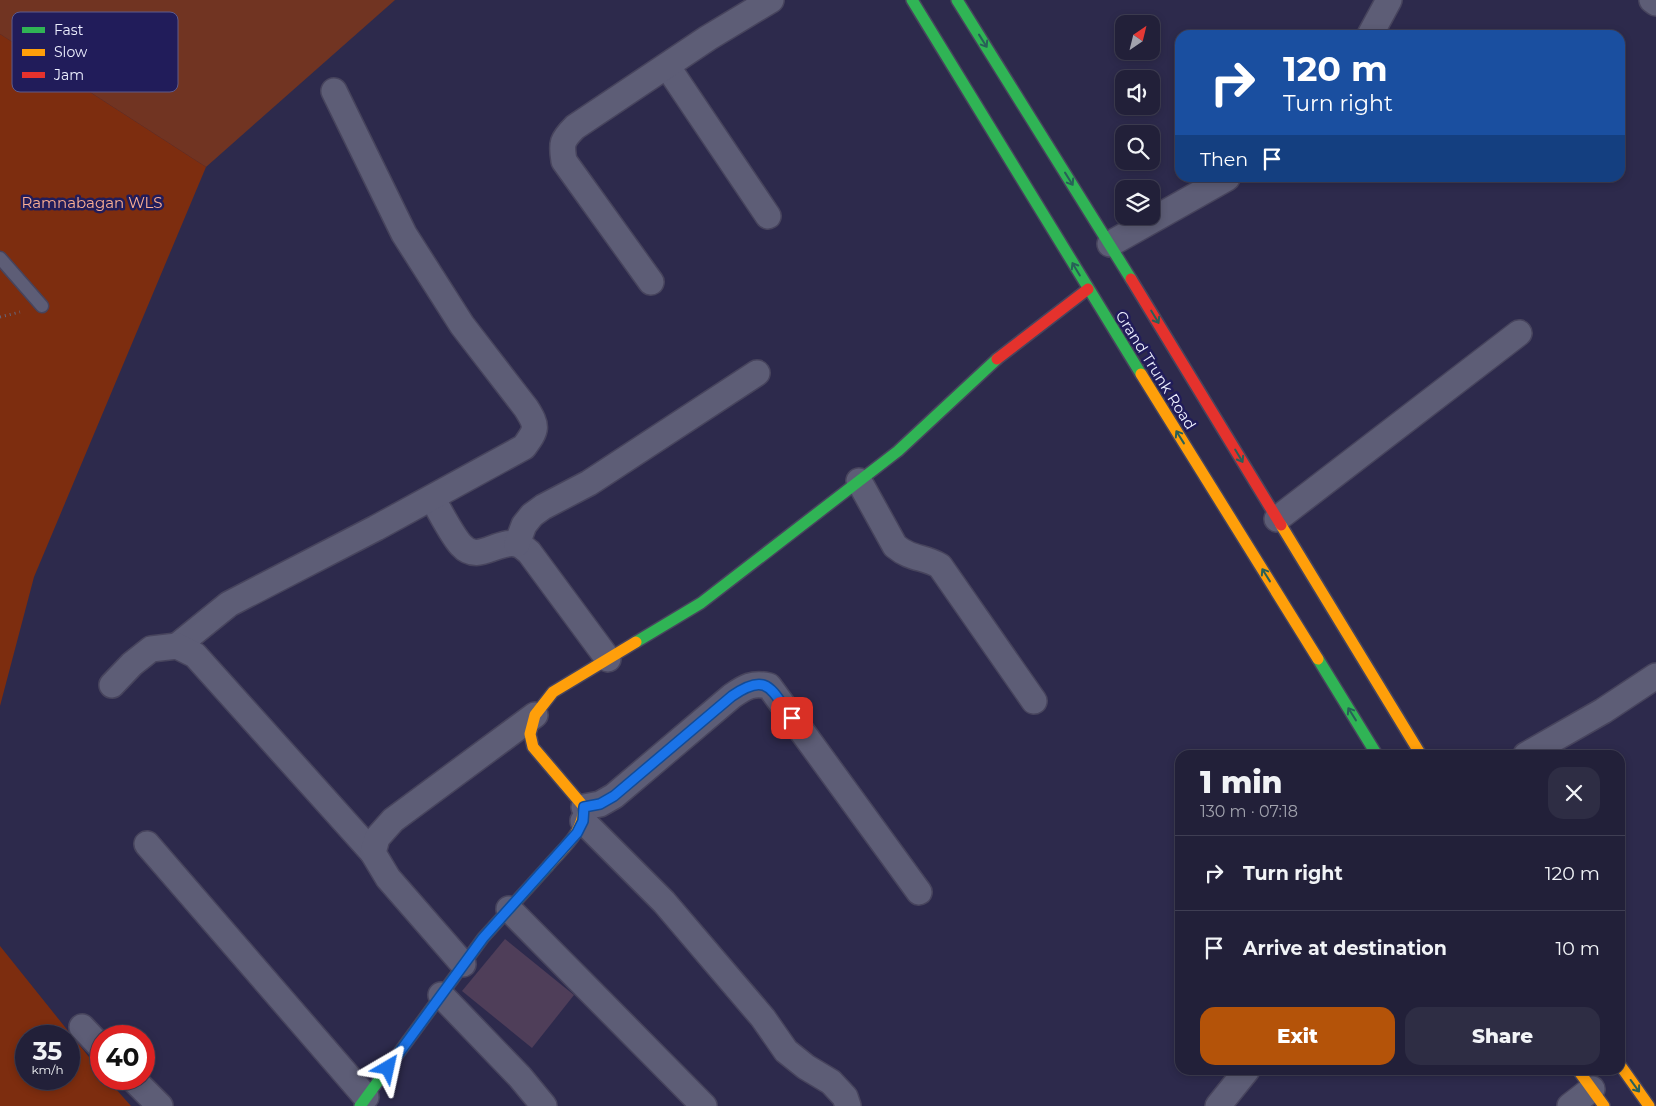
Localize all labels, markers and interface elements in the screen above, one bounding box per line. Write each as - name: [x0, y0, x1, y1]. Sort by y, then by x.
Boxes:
- legend: [12, 12, 178, 92]
- north arrow: [1115, 15, 1160, 60]
- map controls: [1115, 15, 1160, 225]
- text: Fast: [54, 21, 84, 39]
- one-way arrow: [978, 34, 988, 48]
- text: Slow: [54, 43, 88, 61]
- text: 120 m: [1283, 47, 1388, 90]
- icon: right: [1200, 50, 1265, 115]
- text: Jam: [53, 66, 84, 84]
- button: sound: [1115, 70, 1160, 115]
- text: Turn right: [1283, 90, 1393, 117]
- button: search: [1115, 125, 1160, 170]
- icon: arrive: [1258, 145, 1286, 173]
- text: Then: [1200, 148, 1248, 171]
- one-way arrow: [1064, 172, 1075, 186]
- button: layers: [1115, 180, 1160, 225]
- park label: Ramnabagan WLS: [21, 193, 163, 212]
- one-way arrow: [1071, 263, 1081, 277]
- street label: Grand Trunk Road: [1112, 307, 1200, 433]
- one-way arrow: [1150, 310, 1160, 324]
- one-way arrow: [1175, 431, 1185, 445]
- one-way arrow: [1235, 449, 1245, 463]
- one-way arrow: [1261, 569, 1271, 583]
- pin: [771, 697, 813, 739]
- icon: arrive: [778, 704, 806, 732]
- one-way arrow: [1346, 707, 1356, 721]
- text: 1 min: [1200, 764, 1283, 801]
- button: close: [1548, 767, 1600, 819]
- text: 130 m · 07:18: [1200, 802, 1298, 821]
- icon: right: [1200, 859, 1228, 887]
- text: Turn right: [1243, 862, 1343, 885]
- text: 120 m: [1545, 862, 1600, 885]
- icon: arrive: [1200, 934, 1228, 962]
- text: Arrive at destination: [1243, 937, 1447, 960]
- text: 10 m: [1555, 937, 1600, 960]
- button: Exit: [1200, 1007, 1395, 1065]
- button: Share: [1405, 1007, 1600, 1065]
- speed limit sign: 40: [90, 1025, 155, 1090]
- text: 35: [33, 1036, 62, 1066]
- position arrow: [361, 1041, 413, 1093]
- text: km/h: [31, 1062, 64, 1077]
- one-way arrow: [1630, 1079, 1640, 1093]

